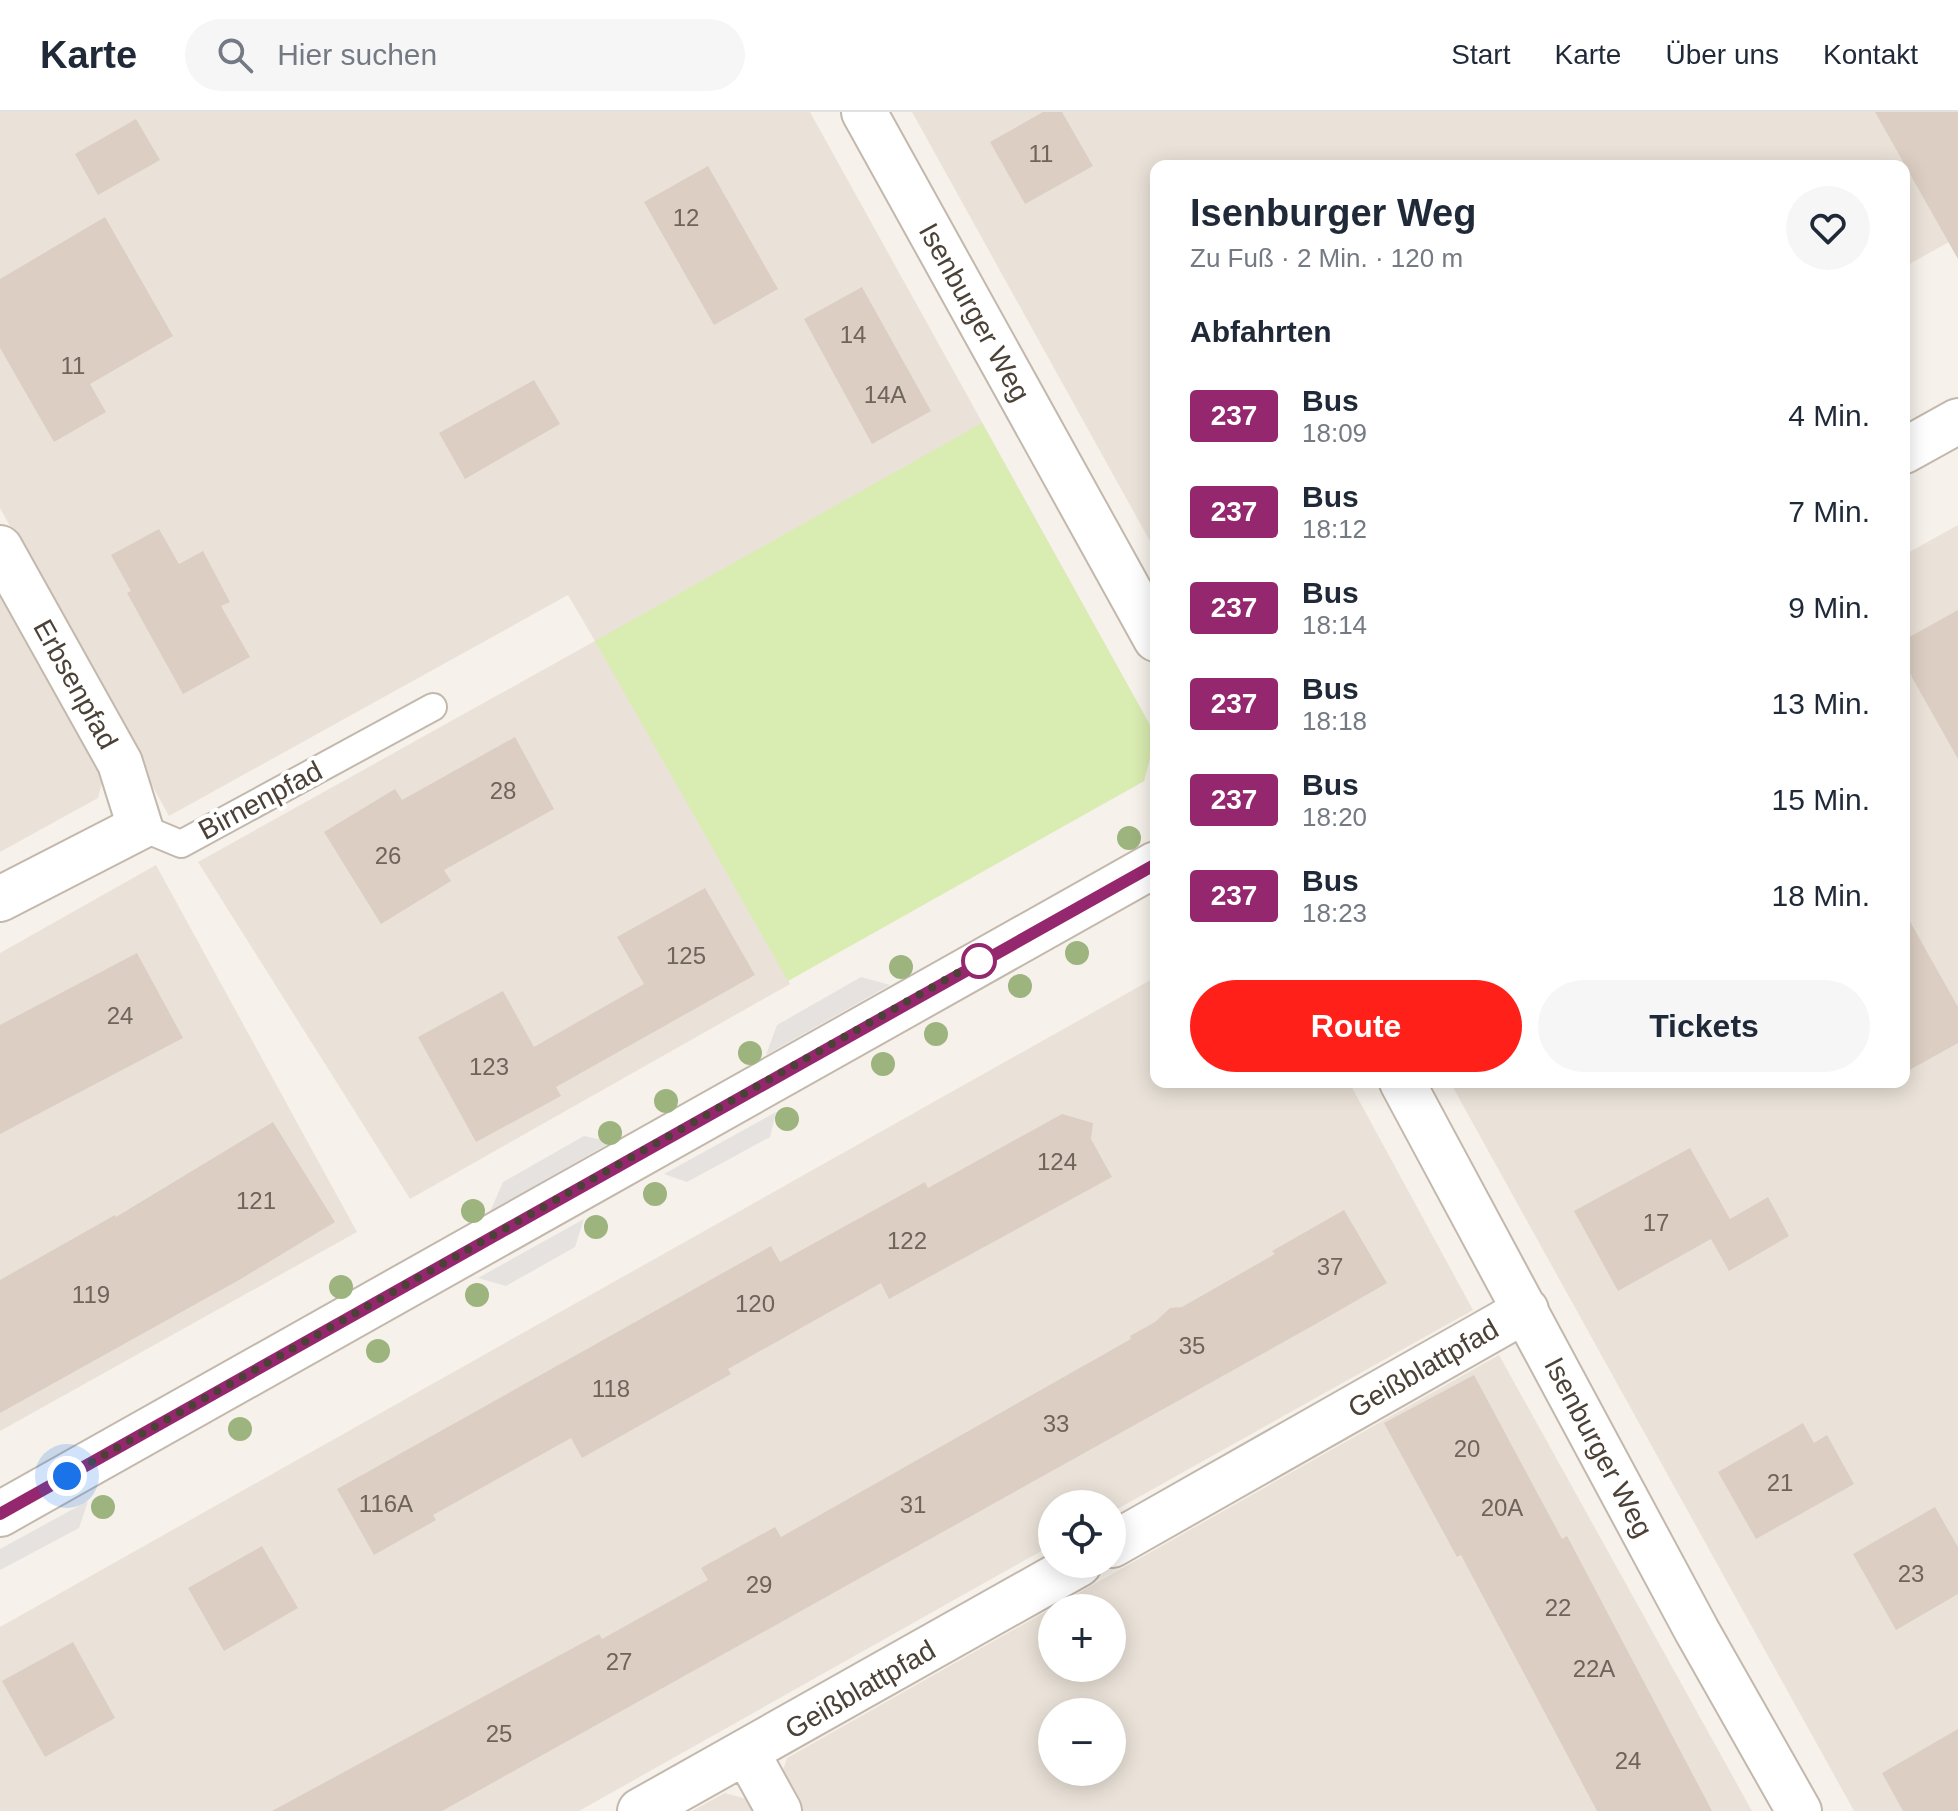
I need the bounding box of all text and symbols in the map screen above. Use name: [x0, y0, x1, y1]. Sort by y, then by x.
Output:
search box: [185, 19, 745, 91]
icon: search: [213, 33, 257, 77]
text: Karte: [40, 34, 137, 76]
text: Hier suchen: [277, 38, 437, 71]
text: Start: [1451, 39, 1510, 70]
text: Karte: [1554, 39, 1621, 70]
text: Über uns: [1665, 39, 1779, 70]
text: Kontakt: [1823, 39, 1918, 70]
house number: 11: [1029, 140, 1053, 167]
button: heart: [1786, 186, 1870, 270]
text: Isenburger Weg: [1190, 192, 1476, 234]
house number: 12: [673, 204, 699, 231]
street label: Isenburger Weg: [913, 218, 1036, 407]
text: Zu Fuß · 2 Min. · 120 m: [1190, 243, 1463, 273]
text: Abfahrten: [1190, 315, 1332, 348]
house number: 14: [840, 321, 866, 348]
house number: 11: [61, 352, 85, 379]
house number: 14A: [864, 381, 906, 408]
text: Bus: [1302, 384, 1359, 417]
text: 4 Min.: [1788, 399, 1870, 432]
text: 237: [1211, 400, 1257, 431]
text: 18:09: [1302, 418, 1367, 448]
text: Bus: [1302, 480, 1359, 513]
text: 7 Min.: [1788, 495, 1870, 528]
text: 237: [1211, 496, 1257, 527]
text: 18:12: [1302, 514, 1367, 544]
text: Bus: [1302, 576, 1359, 609]
text: 9 Min.: [1788, 591, 1870, 624]
text: 237: [1211, 592, 1257, 623]
text: 18:14: [1302, 610, 1367, 640]
street label: Erbsenpfad: [27, 614, 124, 754]
text: Bus: [1302, 672, 1359, 705]
text: 13 Min.: [1772, 687, 1870, 720]
text: 237: [1211, 688, 1257, 719]
text: 18:18: [1302, 706, 1367, 736]
street label: Birnenpfad: [193, 755, 327, 846]
text: Bus: [1302, 768, 1359, 801]
house number: 28: [490, 777, 516, 804]
text: 15 Min.: [1772, 783, 1870, 816]
text: 237: [1211, 784, 1257, 815]
text: 18:20: [1302, 802, 1367, 832]
house number: 26: [375, 842, 401, 869]
text: Bus: [1302, 864, 1359, 897]
text: 18 Min.: [1772, 879, 1870, 912]
text: 237: [1211, 880, 1257, 911]
text: 18:23: [1302, 898, 1367, 928]
house number: 125: [666, 942, 706, 969]
unlabelled marker: [962, 944, 996, 978]
button: Route: [1190, 980, 1522, 1072]
button: Tickets: [1538, 980, 1870, 1072]
house number: 24: [107, 1002, 133, 1029]
house number: 123: [469, 1053, 509, 1080]
house number: 124: [1037, 1148, 1077, 1175]
house number: 121: [236, 1187, 276, 1214]
house number: 17: [1643, 1209, 1669, 1236]
house number: 122: [887, 1227, 927, 1254]
house number: 37: [1317, 1253, 1343, 1280]
house number: 119: [72, 1281, 110, 1308]
house number: 120: [735, 1290, 775, 1317]
street label: Geißblattpfad: [1343, 1313, 1504, 1424]
house number: 35: [1179, 1332, 1205, 1359]
street label: Isenburger Weg: [1538, 1352, 1659, 1542]
house number: 118: [592, 1375, 630, 1402]
house number: 33: [1043, 1410, 1069, 1437]
house number: 20: [1454, 1435, 1480, 1462]
your location: [47, 1456, 87, 1496]
house number: 21: [1767, 1469, 1793, 1496]
house number: 116A: [359, 1490, 413, 1517]
map controls: [1038, 1490, 1126, 1786]
button: locate: [1038, 1490, 1126, 1578]
house number: 31: [900, 1491, 926, 1518]
house number: 20A: [1481, 1494, 1523, 1521]
house number: 23: [1898, 1560, 1924, 1587]
house number: 29: [746, 1571, 772, 1598]
button: +: [1038, 1594, 1126, 1682]
house number: 22: [1545, 1594, 1571, 1621]
street label: Geißblattpfad: [780, 1634, 941, 1745]
house number: 27: [606, 1648, 632, 1675]
house number: 22A: [1573, 1655, 1615, 1682]
button: −: [1038, 1698, 1126, 1786]
house number: 25: [486, 1720, 512, 1747]
house number: 24: [1615, 1747, 1641, 1774]

